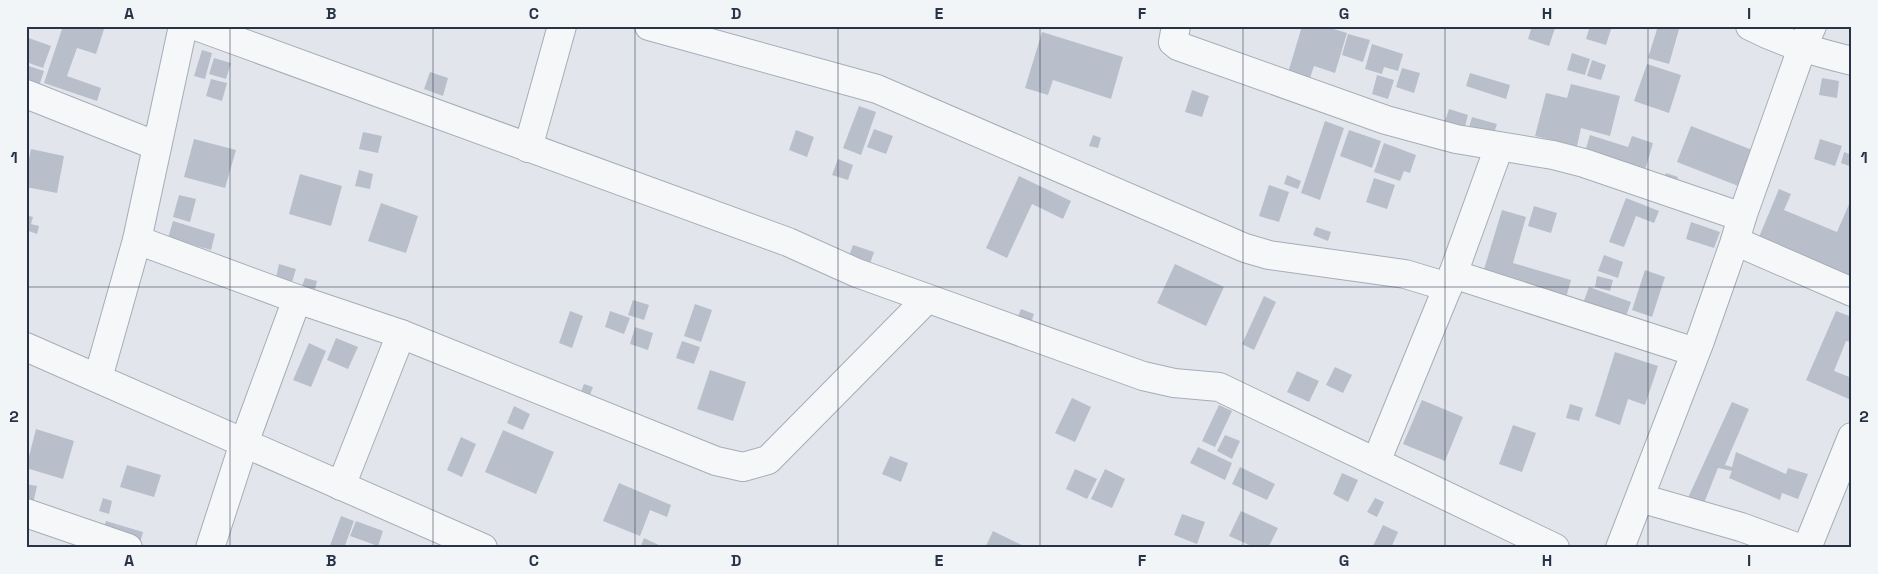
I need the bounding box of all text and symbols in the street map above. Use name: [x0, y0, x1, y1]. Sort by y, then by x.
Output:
text: A: [124, 3, 134, 24]
text: B: [326, 3, 336, 24]
text: C: [529, 3, 539, 24]
text: D: [731, 3, 741, 24]
text: E: [935, 3, 944, 24]
text: F: [1138, 3, 1147, 24]
text: G: [1339, 3, 1349, 24]
text: H: [1542, 3, 1552, 24]
text: I: [1747, 3, 1751, 24]
text: 1: [10, 147, 18, 168]
text: 1: [1860, 147, 1868, 168]
text: 2: [9, 406, 19, 427]
text: 2: [1859, 406, 1869, 427]
text: A: [124, 550, 134, 571]
text: B: [326, 550, 336, 571]
text: C: [529, 550, 539, 571]
text: D: [731, 550, 741, 571]
text: E: [935, 550, 944, 571]
text: F: [1138, 550, 1147, 571]
text: G: [1339, 550, 1349, 571]
text: H: [1542, 550, 1552, 571]
text: I: [1747, 550, 1751, 571]

